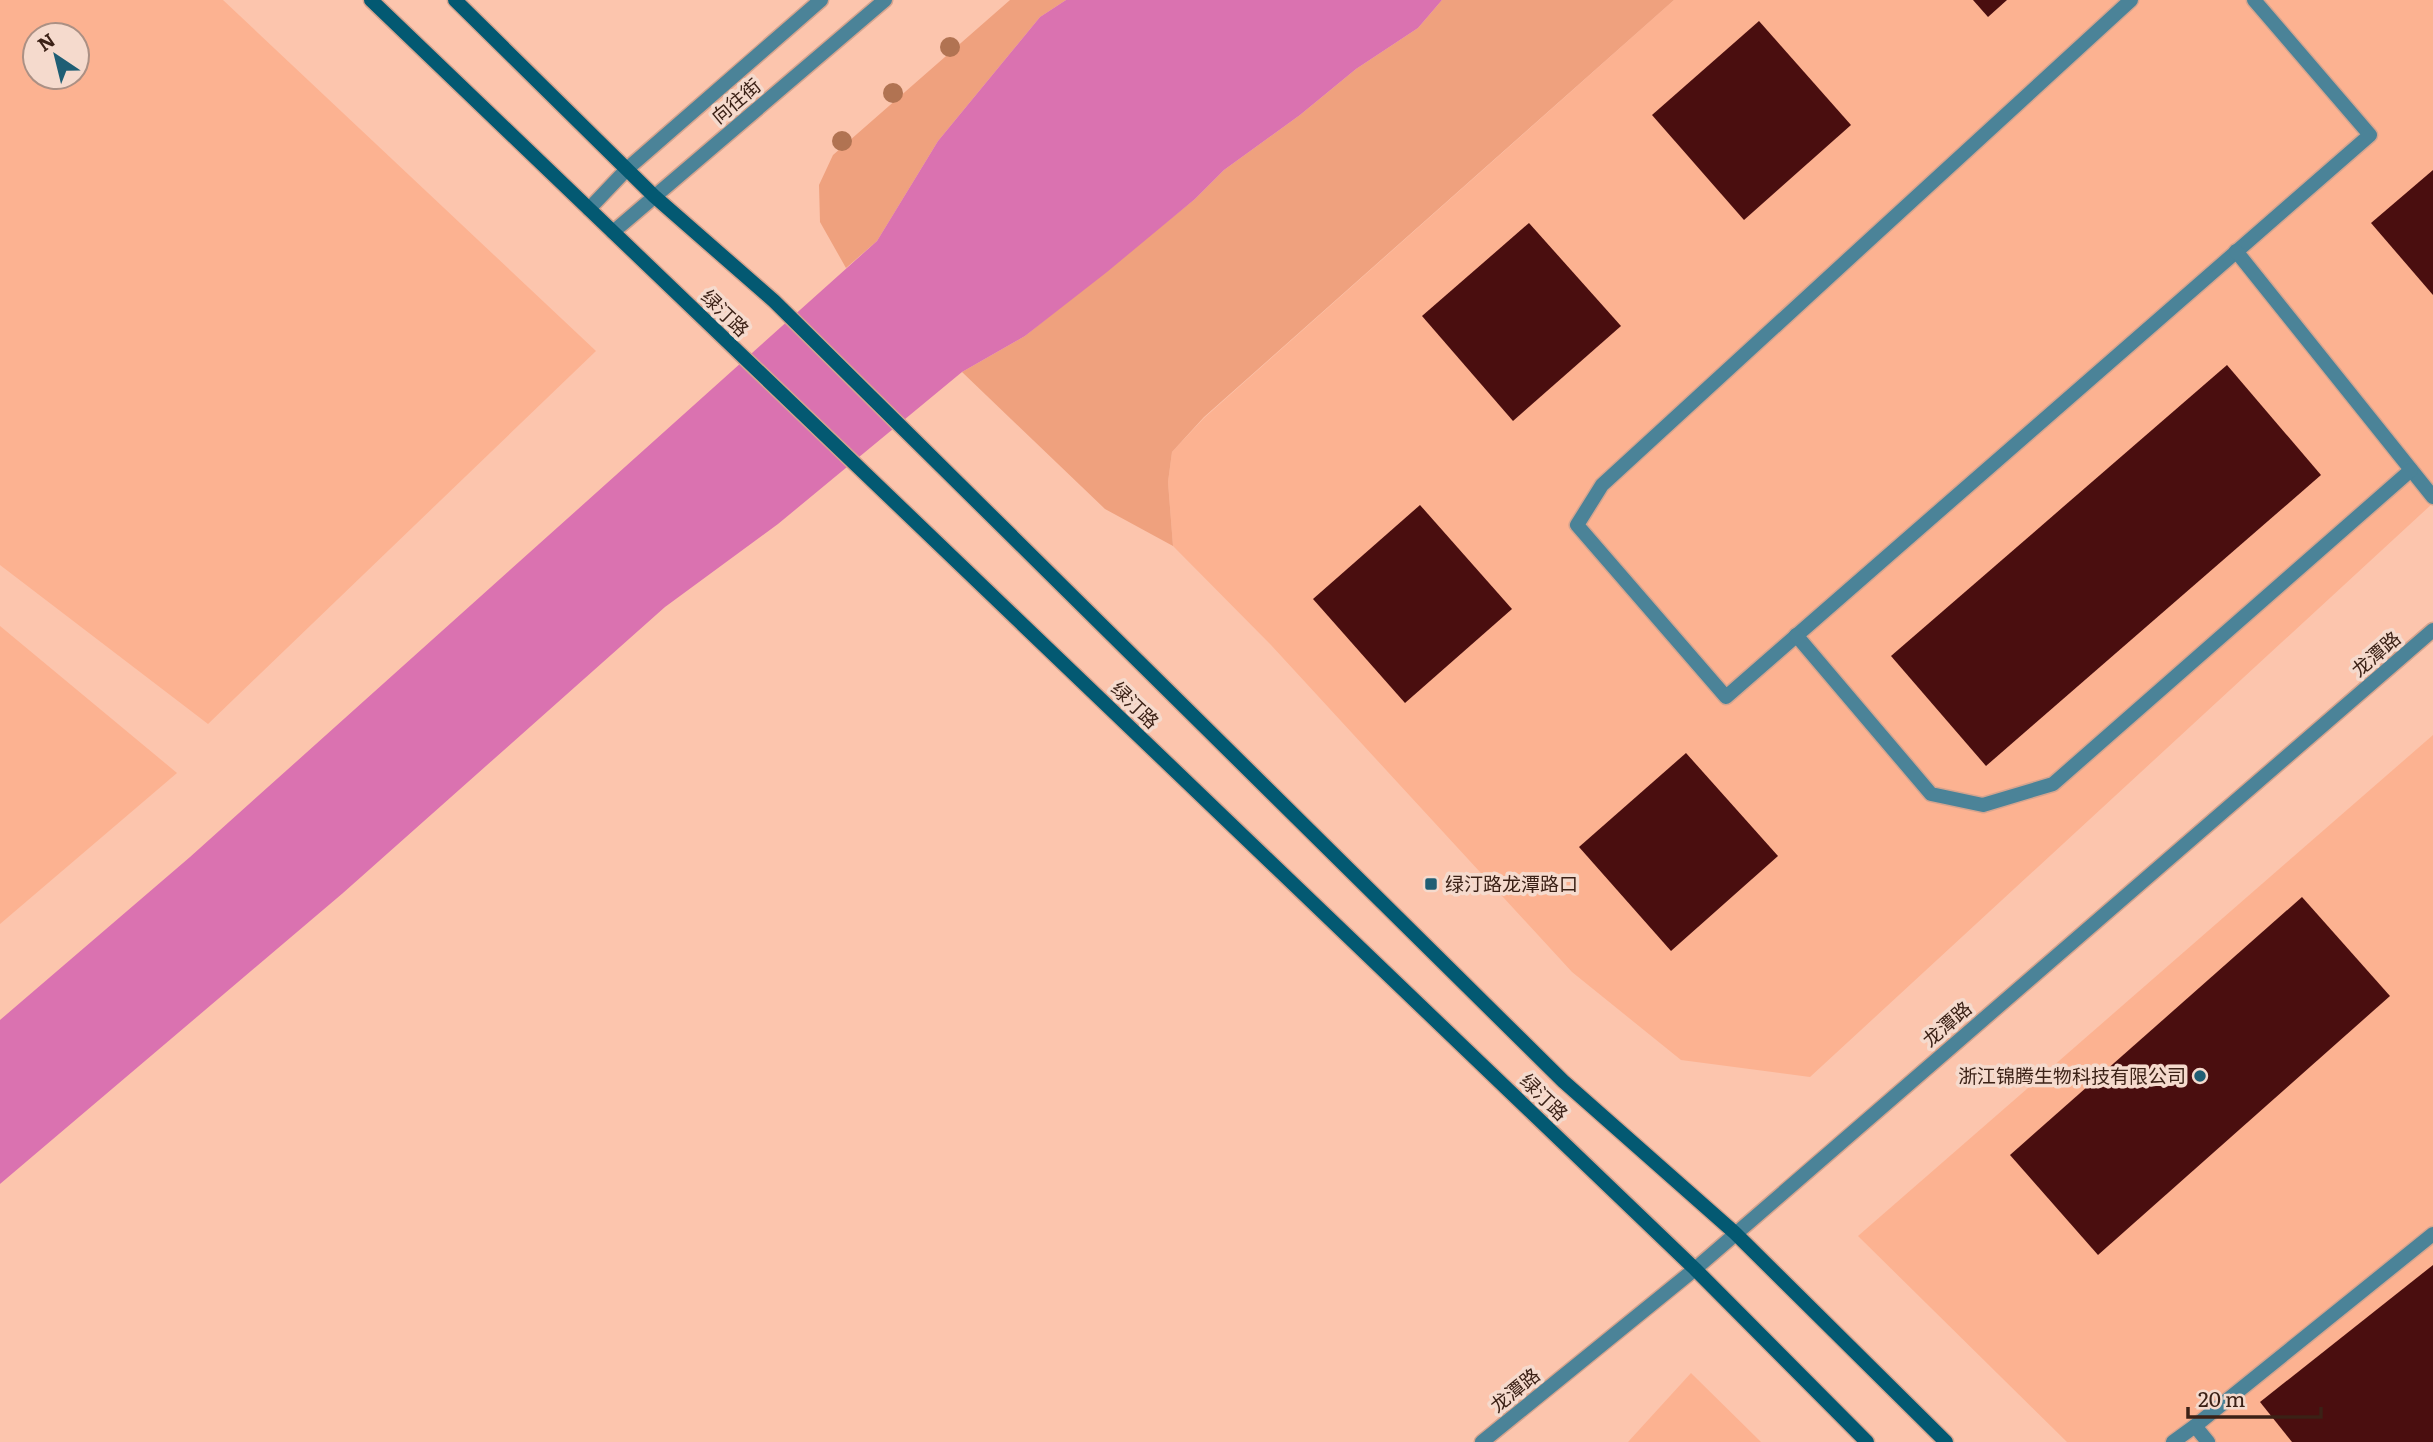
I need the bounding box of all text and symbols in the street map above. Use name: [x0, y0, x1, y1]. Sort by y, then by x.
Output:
north arrow: [21, 21, 91, 91]
text: N: [31, 25, 60, 57]
street label: 向往街: [705, 71, 766, 129]
street label: 绿汀路: [695, 282, 756, 342]
street label: 龙潭路: [2345, 624, 2406, 683]
street label: 绿汀路: [1105, 674, 1166, 734]
place label: 绿汀路龙潭路口: [1445, 869, 1578, 897]
marker: 绿汀路龙潭路口: [1423, 876, 1439, 892]
street label: 龙潭路: [1916, 994, 1977, 1053]
place label: 浙江锦腾生物科技有限公司: [1958, 1061, 2186, 1089]
street label: 绿汀路: [1514, 1066, 1575, 1126]
marker: 浙江锦腾生物科技有限公司: [2192, 1068, 2208, 1084]
street label: 龙潭路: [1483, 1360, 1545, 1418]
scale bar: [2188, 1376, 2321, 1420]
text: 20 m: [2198, 1382, 2245, 1413]

